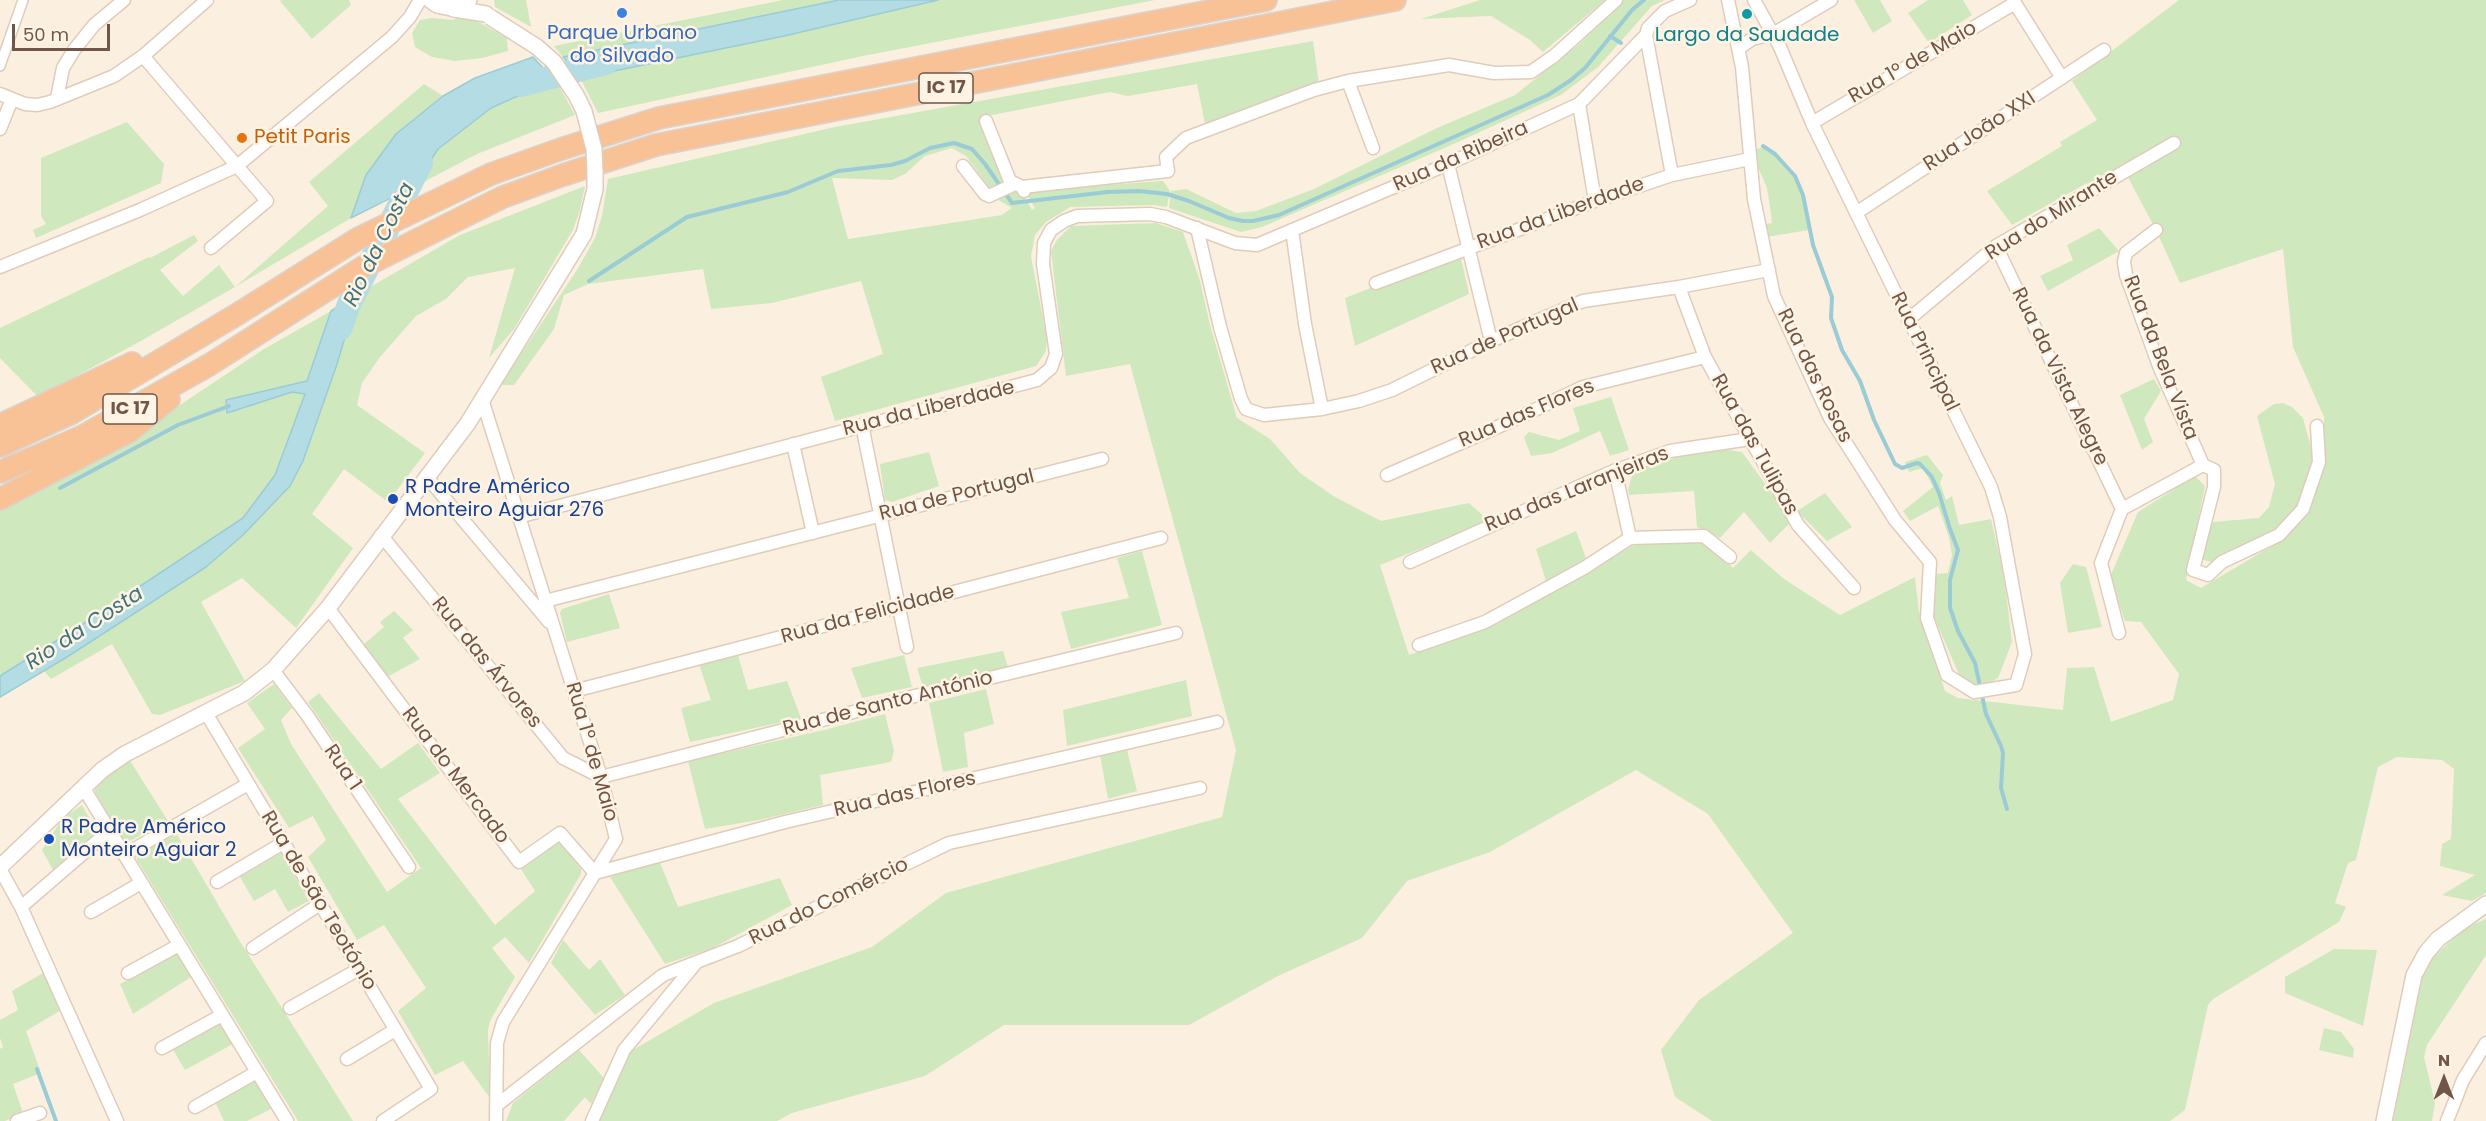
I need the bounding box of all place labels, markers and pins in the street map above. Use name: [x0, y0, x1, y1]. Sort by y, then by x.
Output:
marker: Parque Urbano do Silvado: [615, 6, 629, 20]
marker: Largo da Saudade: [1740, 7, 1754, 21]
place label: Parque Urbano do Silvado: [547, 22, 697, 69]
place label: Largo da Saudade: [1655, 24, 1839, 48]
place label: Petit Paris: [254, 126, 351, 150]
marker: Petit Paris: [235, 131, 249, 145]
place label: R Padre Américo Monteiro Aguiar 276: [405, 476, 604, 523]
marker: R Padre Américo Monteiro Aguiar 276: [386, 492, 400, 506]
place label: R Padre Américo Monteiro Aguiar 2: [61, 816, 237, 863]
marker: R Padre Américo Monteiro Aguiar 2: [42, 832, 56, 846]

